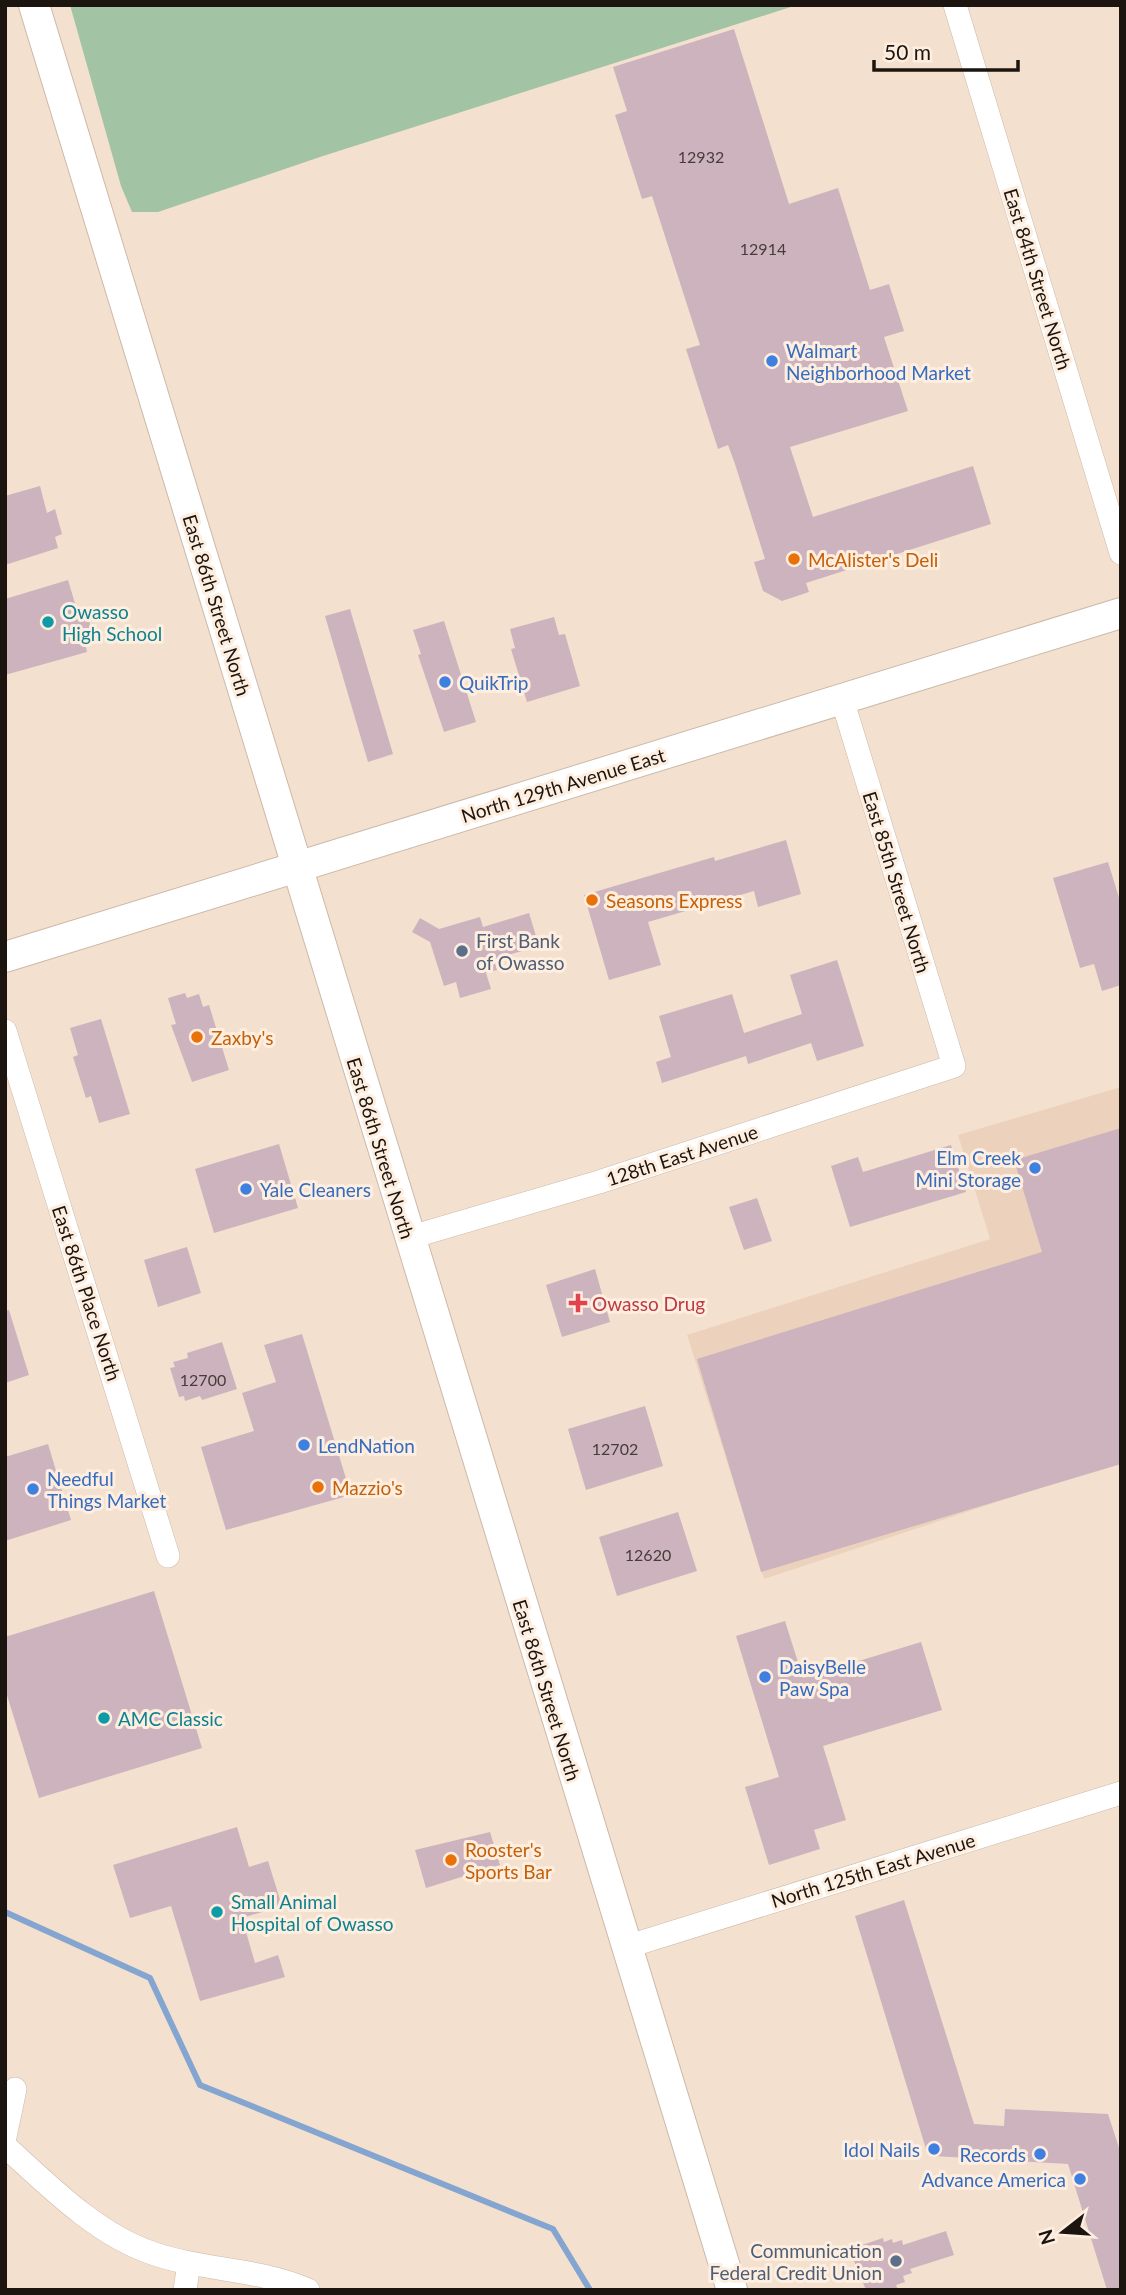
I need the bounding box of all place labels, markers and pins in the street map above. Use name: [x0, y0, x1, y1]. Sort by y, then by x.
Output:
place label: Walmart Neighborhood Market: [786, 339, 971, 384]
marker: Walmart Neighborhood Market: [764, 353, 780, 369]
place label: McAlister's Deli: [808, 548, 938, 571]
marker: McAlister's Deli: [786, 551, 802, 567]
place label: Owasso High School: [62, 600, 162, 645]
marker: Owasso High School: [40, 614, 56, 630]
place label: QuikTrip: [459, 671, 528, 694]
marker: QuikTrip: [437, 674, 453, 690]
place label: Seasons Express: [606, 889, 743, 912]
marker: Seasons Express: [584, 892, 600, 908]
place label: First Bank of Owasso: [476, 929, 564, 974]
marker: First Bank of Owasso: [454, 943, 470, 959]
place label: Zaxby's: [211, 1026, 273, 1049]
marker: Zaxby's: [189, 1029, 205, 1045]
place label: Elm Creek Mini Storage: [916, 1146, 1021, 1191]
marker: Elm Creek Mini Storage: [1027, 1160, 1043, 1176]
place label: Yale Cleaners: [260, 1178, 371, 1201]
marker: Yale Cleaners: [238, 1181, 254, 1197]
place label: Owasso Drug: [592, 1292, 705, 1315]
marker: Owasso Drug: [570, 1295, 586, 1311]
place label: LendNation: [318, 1434, 415, 1457]
marker: LendNation: [296, 1437, 312, 1453]
place label: Needful Things Market: [47, 1467, 167, 1512]
place label: Mazzio's: [332, 1476, 403, 1499]
marker: Mazzio's: [310, 1479, 326, 1495]
marker: Needful Things Market: [25, 1481, 41, 1497]
place label: DaisyBelle Paw Spa: [779, 1655, 866, 1700]
marker: DaisyBelle Paw Spa: [757, 1669, 773, 1685]
place label: AMC Classic: [118, 1707, 223, 1730]
marker: AMC Classic: [96, 1710, 112, 1726]
place label: Rooster's Sports Bar: [465, 1838, 552, 1883]
marker: Rooster's Sports Bar: [443, 1852, 459, 1868]
place label: Small Animal Hospital of Owasso: [231, 1890, 393, 1935]
marker: Small Animal Hospital of Owasso: [209, 1904, 225, 1920]
place label: Idol Nails: [843, 2138, 920, 2161]
marker: Idol Nails: [926, 2141, 942, 2157]
place label: Records: [960, 2143, 1026, 2166]
marker: Records: [1032, 2146, 1048, 2162]
place label: Advance America: [921, 2168, 1066, 2191]
marker: Advance America: [1072, 2171, 1088, 2187]
place label: Communication Federal Credit Union: [710, 2239, 882, 2284]
marker: Communication Federal Credit Union: [888, 2253, 904, 2269]

